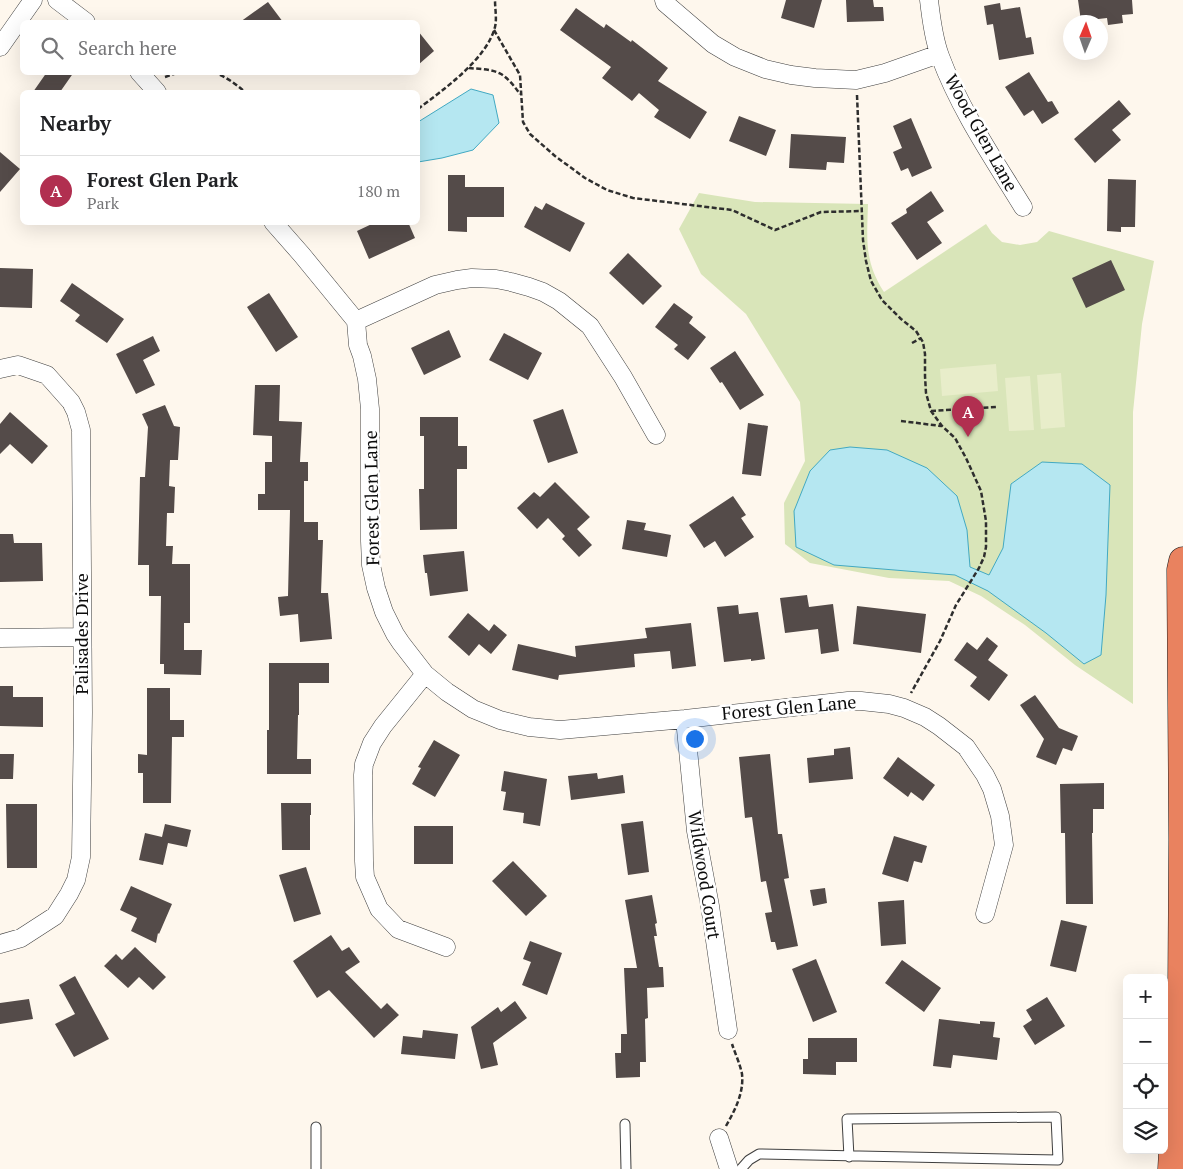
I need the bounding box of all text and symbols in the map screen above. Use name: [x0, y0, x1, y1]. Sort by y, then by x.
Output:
north arrow: [1063, 15, 1108, 60]
search box: [20, 20, 420, 75]
icon: search: [38, 34, 66, 62]
text: Search here: [78, 35, 177, 60]
street label: Wood Glen Lane: [940, 70, 1024, 195]
text: Nearby: [40, 109, 111, 137]
text: Forest Glen Park: [87, 167, 238, 192]
text: A: [50, 180, 62, 202]
text: 180 m: [357, 180, 400, 202]
text: Park: [87, 192, 119, 214]
pin: A: [952, 396, 984, 437]
street label: Forest Glen Lane: [358, 430, 384, 566]
street label: Palisades Drive: [69, 573, 93, 695]
street label: Forest Glen Lane: [721, 689, 857, 725]
your location: [682, 726, 708, 752]
street label: Wildwood Court: [683, 809, 727, 941]
map controls: [1123, 974, 1168, 1154]
button: +: [1123, 974, 1168, 1019]
button: −: [1123, 1019, 1168, 1064]
button: locate: [1123, 1064, 1168, 1109]
button: layers: [1123, 1109, 1168, 1154]

